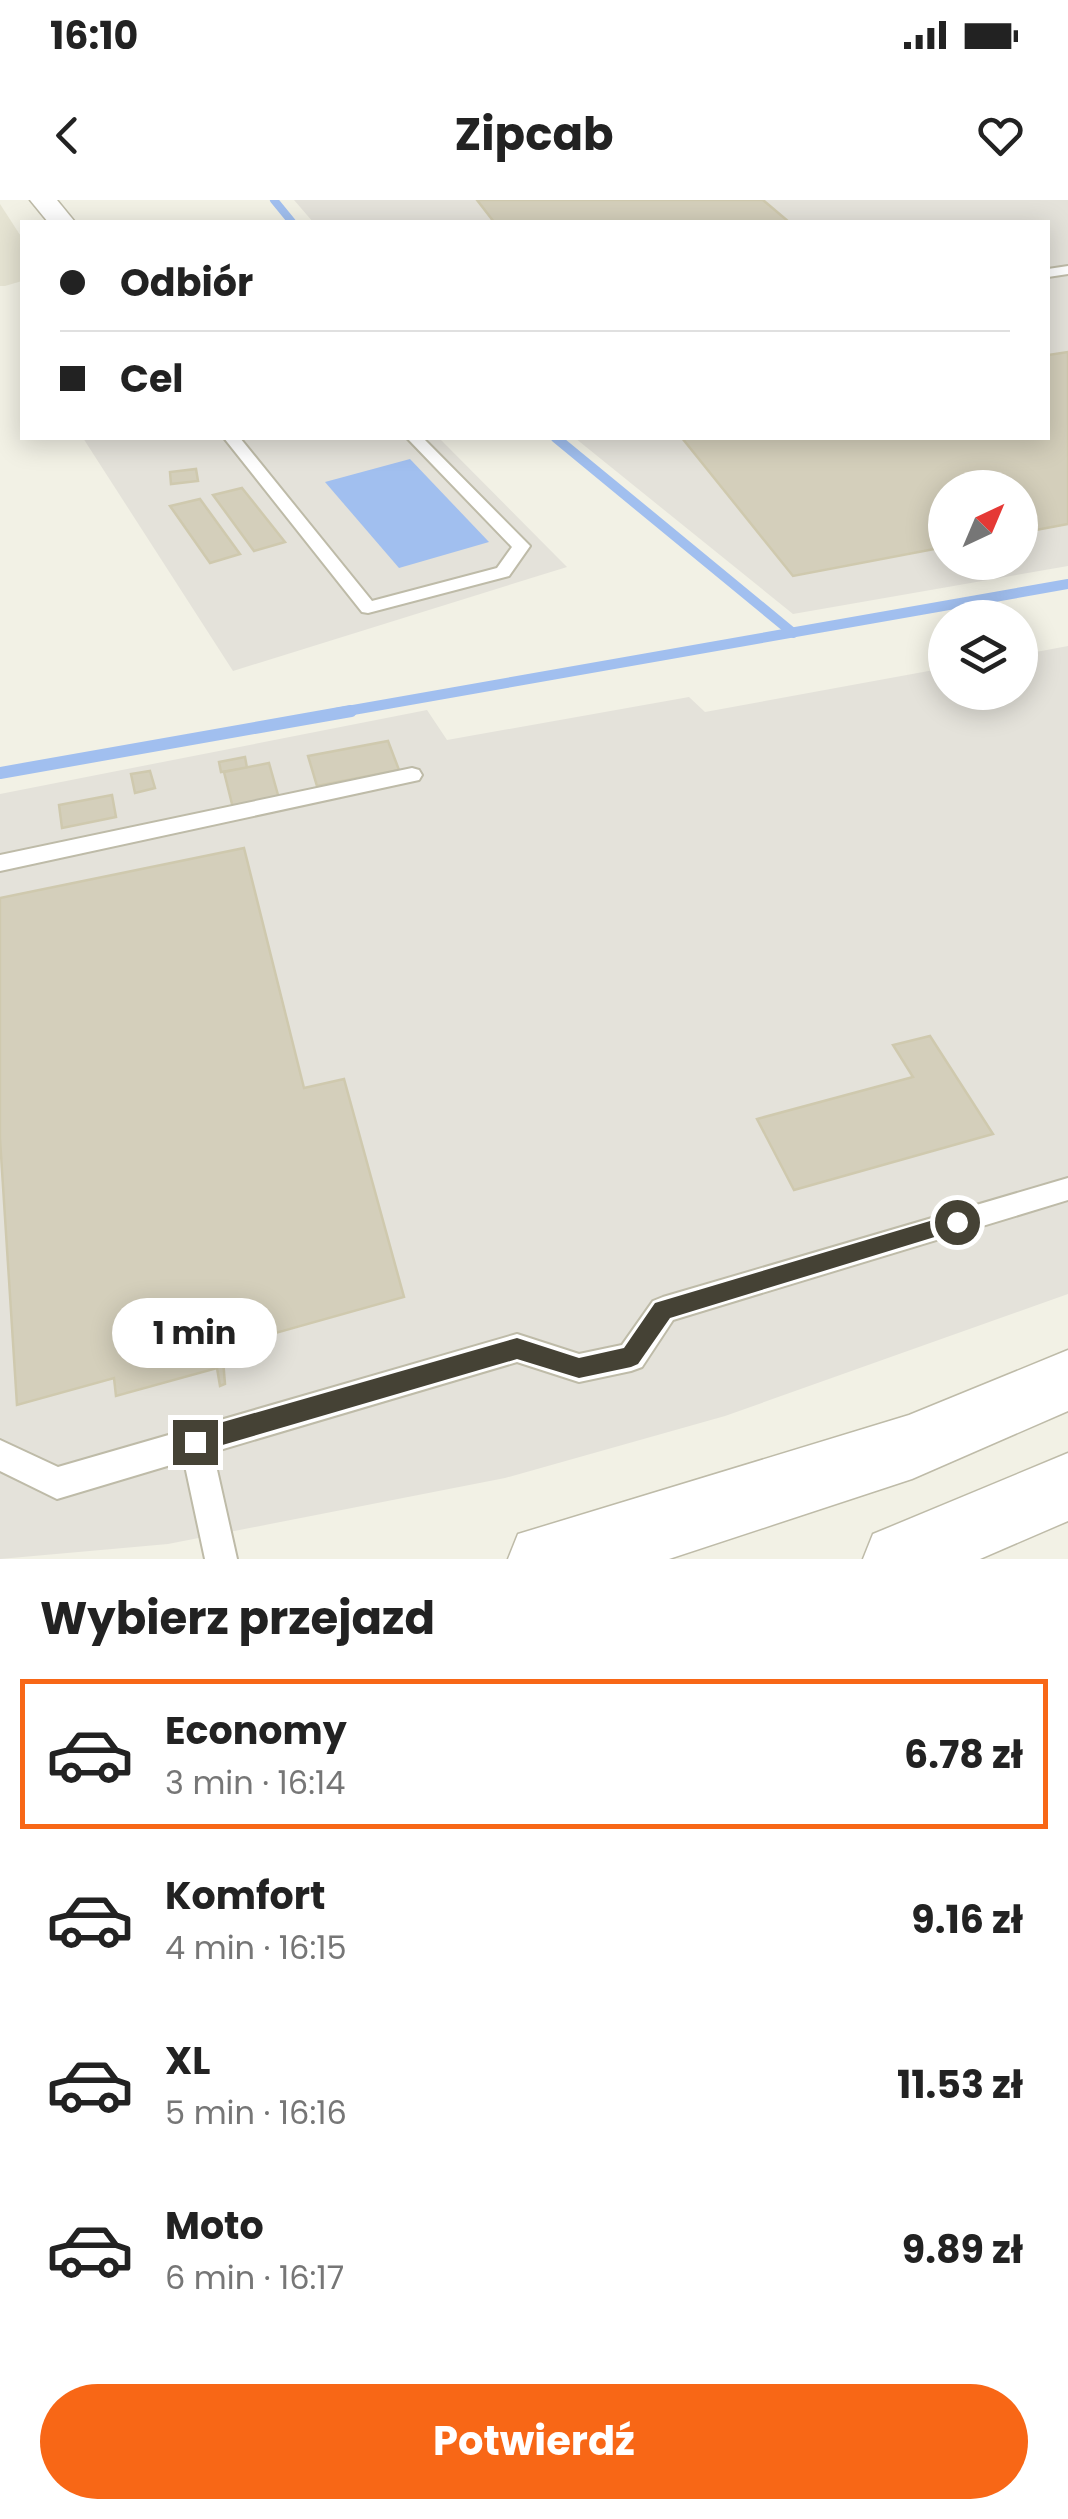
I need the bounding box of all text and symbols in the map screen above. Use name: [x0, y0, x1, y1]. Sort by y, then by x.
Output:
text: 16:10: [50, 9, 138, 62]
text: Zipcab: [455, 103, 614, 166]
icon: back: [40, 108, 95, 163]
icon: heart: [973, 108, 1028, 163]
text: Odbiór: [120, 256, 253, 309]
text: Cel: [120, 352, 184, 405]
north arrow: [928, 470, 1038, 580]
map controls: [928, 470, 1038, 710]
button: layers: [928, 600, 1038, 710]
route start: [935, 1200, 980, 1245]
callout: 1 min: [112, 1297, 278, 1367]
text: 1 min: [153, 1310, 236, 1355]
route end: [173, 1420, 218, 1465]
text: Wybierz przejazd: [40, 1587, 435, 1650]
text: Economy: [165, 1704, 347, 1757]
icon: car: [45, 1709, 135, 1799]
text: 6.78 zł: [904, 1728, 1023, 1781]
text: 3 min · 16:14: [165, 1760, 345, 1805]
text: Komfort: [165, 1869, 326, 1922]
icon: car: [45, 1874, 135, 1964]
text: 9.16 zł: [911, 1893, 1023, 1946]
text: 4 min · 16:15: [165, 1925, 347, 1970]
text: XL: [165, 2034, 210, 2087]
icon: car: [45, 2039, 135, 2129]
text: 11.53 zł: [897, 2058, 1023, 2111]
text: 5 min · 16:16: [165, 2090, 347, 2135]
text: Moto: [165, 2199, 264, 2252]
icon: car: [45, 2204, 135, 2294]
text: 9.89 zł: [902, 2223, 1023, 2276]
text: 6 min · 16:17: [165, 2255, 344, 2300]
button: Potwierdź: [40, 2384, 1028, 2499]

